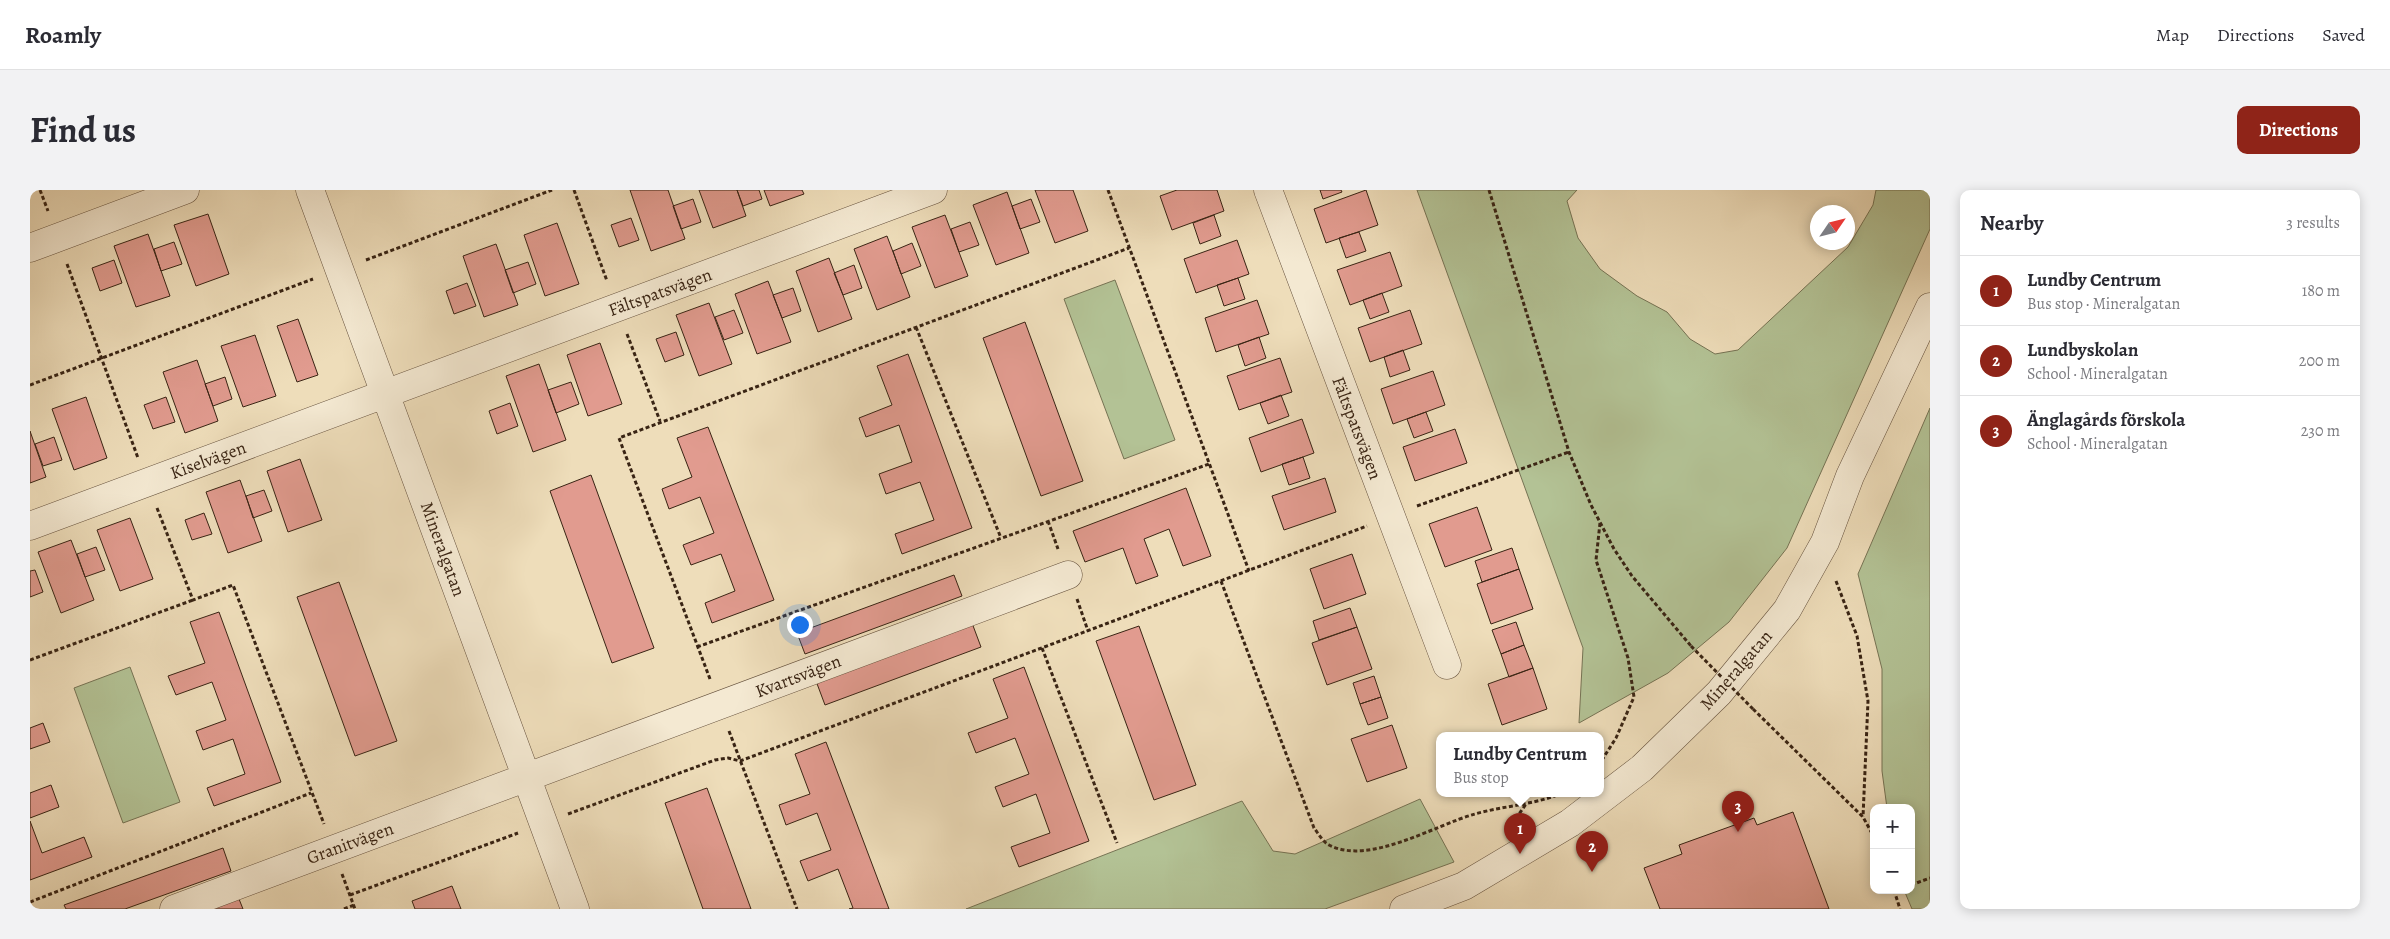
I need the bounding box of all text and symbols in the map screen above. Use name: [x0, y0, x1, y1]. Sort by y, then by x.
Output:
text: Roamly: [25, 19, 101, 51]
text: Map: [2156, 23, 2189, 47]
text: Directions: [2217, 23, 2294, 47]
text: Saved: [2322, 23, 2365, 47]
text: Find us: [30, 106, 136, 154]
button: Directions: [2237, 106, 2360, 154]
north arrow: [1810, 205, 1855, 250]
text: Nearby: [1980, 209, 2043, 237]
text: 3 results: [2286, 212, 2340, 234]
street label: Fältspatsvägen: [605, 262, 715, 322]
text: Lundby Centrum: [2027, 267, 2161, 293]
text: 1: [1993, 280, 1999, 302]
text: 180 m: [2302, 280, 2340, 302]
text: Bus stop · Mineralgatan: [2027, 293, 2180, 315]
text: Lundbyskolan: [2027, 337, 2139, 363]
text: 2: [1992, 350, 2000, 372]
text: 200 m: [2299, 350, 2340, 372]
text: School · Mineralgatan: [2027, 363, 2168, 385]
street label: Fältspatsvägen: [1326, 373, 1388, 483]
text: Änglagårds förskola: [2027, 407, 2185, 433]
text: 3: [1993, 420, 1999, 442]
text: 230 m: [2301, 420, 2340, 442]
text: School · Mineralgatan: [2027, 433, 2168, 455]
street label: Kiselvägen: [167, 435, 249, 485]
street label: Mineralgatan: [415, 498, 471, 600]
your location: [787, 612, 813, 638]
street label: Mineralgatan: [1694, 625, 1778, 715]
street label: Kvartsvägen: [752, 649, 844, 703]
popup: [1436, 732, 1604, 797]
text: Lundby Centrum: [1453, 741, 1587, 767]
text: Bus stop: [1453, 767, 1509, 789]
pin: 3: [1722, 791, 1754, 832]
map controls: [1870, 804, 1915, 894]
button: +: [1870, 804, 1915, 849]
pin: 1: [1504, 813, 1536, 854]
street label: Granitvägen: [303, 816, 397, 870]
pin: 2: [1576, 831, 1608, 872]
button: −: [1870, 849, 1915, 894]

